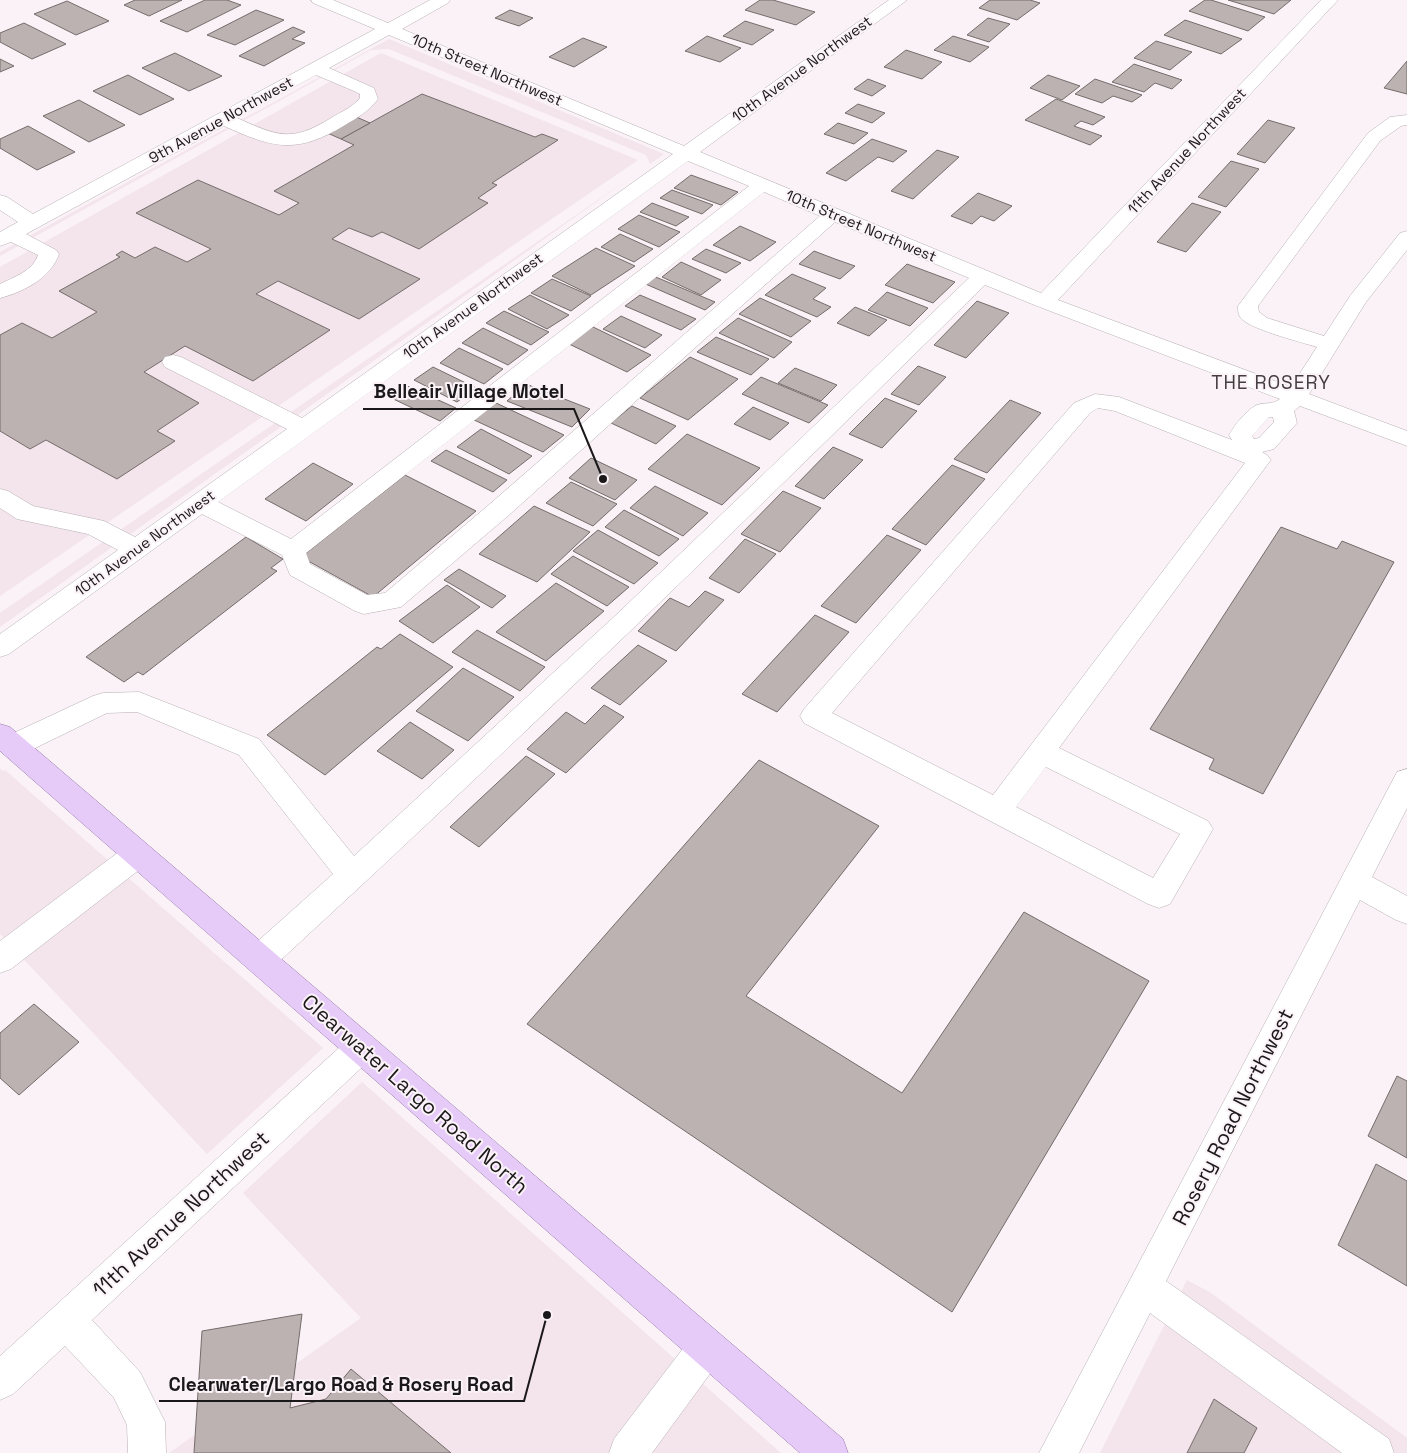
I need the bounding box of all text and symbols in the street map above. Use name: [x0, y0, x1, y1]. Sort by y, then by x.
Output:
street label: 10th Avenue Northwest: [728, 11, 876, 126]
street label: 10th Street Northwest: [409, 29, 565, 110]
street label: 9th Avenue Northwest: [145, 72, 296, 167]
street label: 11th Avenue Northwest: [1123, 84, 1250, 218]
street label: 10th Street Northwest: [783, 185, 939, 266]
street label: 10th Avenue Northwest: [399, 248, 547, 363]
district label: THE ROSERY: [1211, 370, 1331, 395]
callout: Belleair Village Motel: [363, 375, 574, 409]
text: Belleair Village Motel: [374, 379, 564, 404]
street label: 10th Avenue Northwest: [71, 485, 219, 600]
street label: Clearwater Largo Road North: [297, 988, 534, 1199]
street label: Rosery Road Northwest: [1166, 1004, 1299, 1230]
street label: 11th Avenue Northwest: [87, 1125, 275, 1302]
callout: Clearwater/Largo Road & Rosery Road: [159, 1367, 524, 1401]
text: Clearwater/Largo Road & Rosery Road: [168, 1372, 514, 1397]

